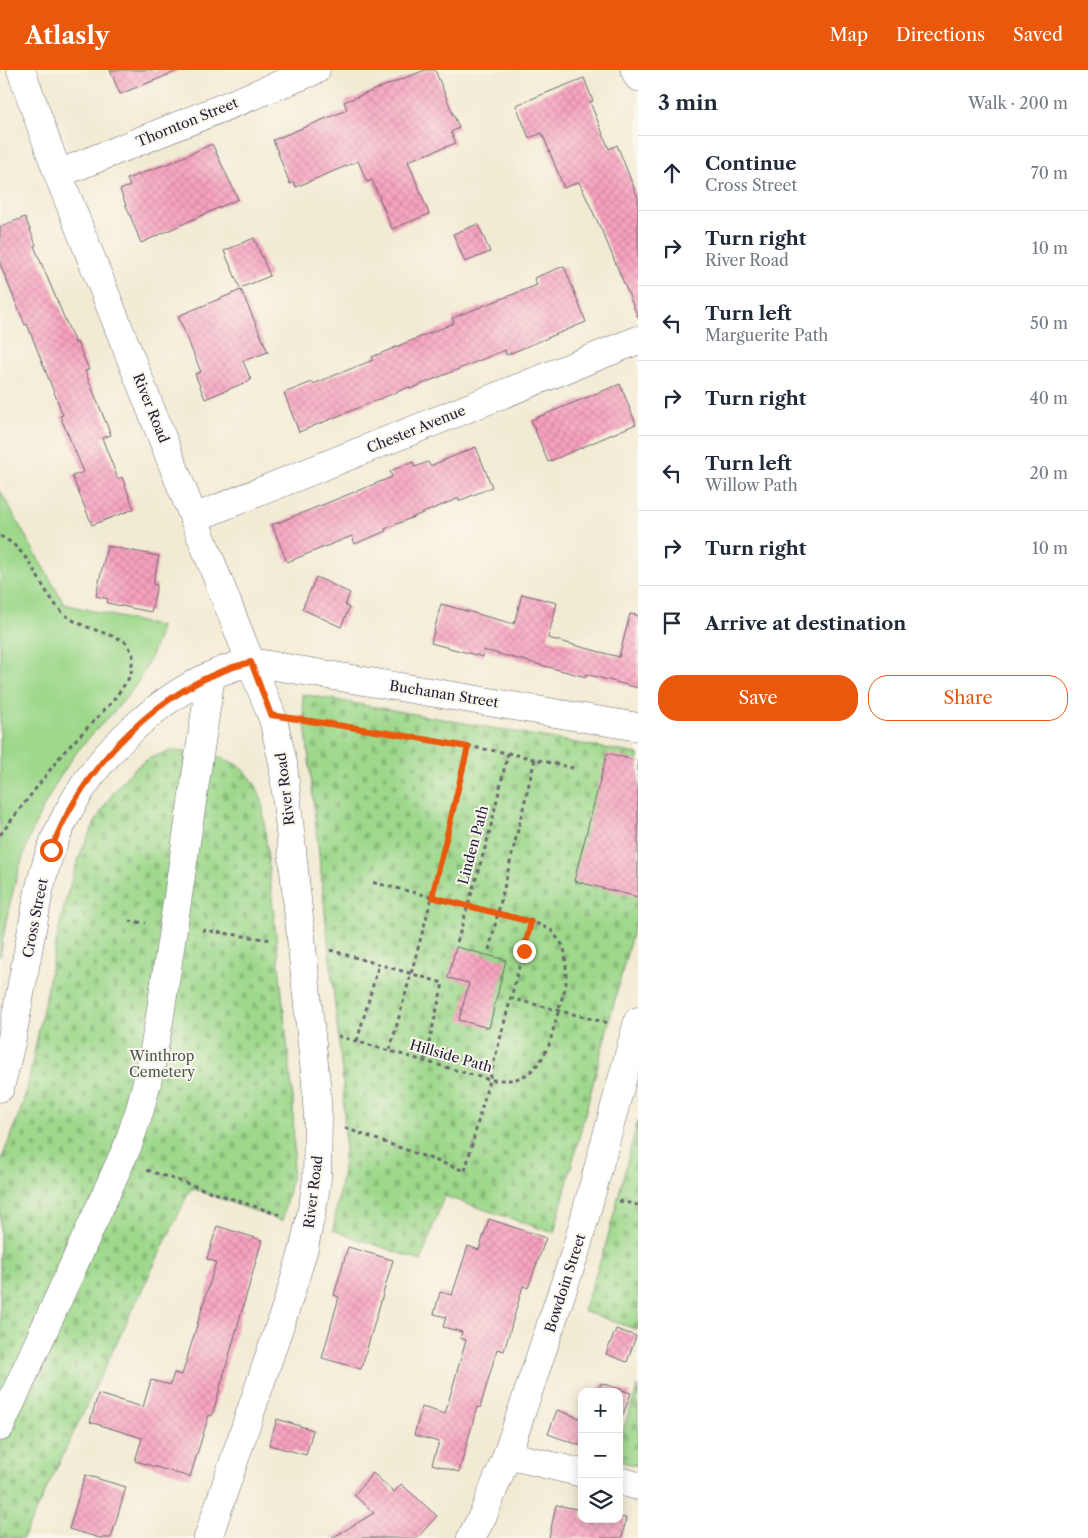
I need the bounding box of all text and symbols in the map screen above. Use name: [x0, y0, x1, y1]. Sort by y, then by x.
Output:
text: Atlasly: [25, 21, 109, 50]
text: Map: [829, 24, 868, 46]
text: Directions: [896, 24, 985, 46]
text: Saved: [1013, 24, 1063, 46]
text: 3 min: [658, 90, 718, 115]
street label: Thornton Street: [133, 93, 241, 151]
text: Walk · 200 m: [968, 93, 1068, 113]
text: Continue: [705, 152, 797, 175]
icon: ahead: [658, 159, 686, 187]
text: 70 m: [1031, 163, 1068, 183]
text: Cross Street: [705, 175, 797, 195]
text: Turn right: [705, 227, 806, 250]
icon: right: [658, 234, 686, 262]
text: 10 m: [1032, 238, 1068, 258]
text: River Road: [705, 250, 789, 270]
text: Turn left: [705, 302, 792, 325]
icon: left: [658, 309, 686, 337]
text: 50 m: [1030, 313, 1068, 333]
text: Marguerite Path: [705, 325, 828, 345]
street label: River Road: [129, 371, 173, 446]
icon: right: [658, 384, 686, 412]
text: Turn right: [705, 387, 806, 410]
text: 40 m: [1029, 388, 1068, 408]
street label: Chester Avenue: [364, 401, 468, 457]
text: Turn left: [705, 452, 792, 475]
icon: left: [658, 459, 686, 487]
text: 20 m: [1029, 463, 1068, 483]
text: Willow Path: [705, 475, 798, 495]
icon: right: [658, 534, 686, 562]
text: Turn right: [705, 537, 806, 560]
text: 10 m: [1032, 538, 1068, 558]
icon: arrive: [658, 609, 686, 637]
text: Arrive at destination: [705, 612, 906, 635]
button: Save: [658, 675, 858, 721]
button: Share: [868, 675, 1068, 721]
street label: Buchanan Street: [388, 676, 500, 712]
street label: River Road: [272, 751, 298, 827]
street label: Linden Path: [454, 803, 492, 887]
route start: [40, 839, 63, 862]
street label: Cross Street: [18, 877, 52, 959]
route end: [513, 940, 536, 963]
street label: Hillside Path: [408, 1036, 495, 1076]
park label: Winthrop Cemetery: [129, 1047, 195, 1081]
street label: River Road: [300, 1154, 326, 1230]
street label: Bowdoin Street: [541, 1231, 589, 1335]
map controls: [578, 1388, 623, 1523]
button: +: [578, 1388, 623, 1433]
button: −: [578, 1433, 623, 1478]
button: layers: [578, 1478, 623, 1523]

